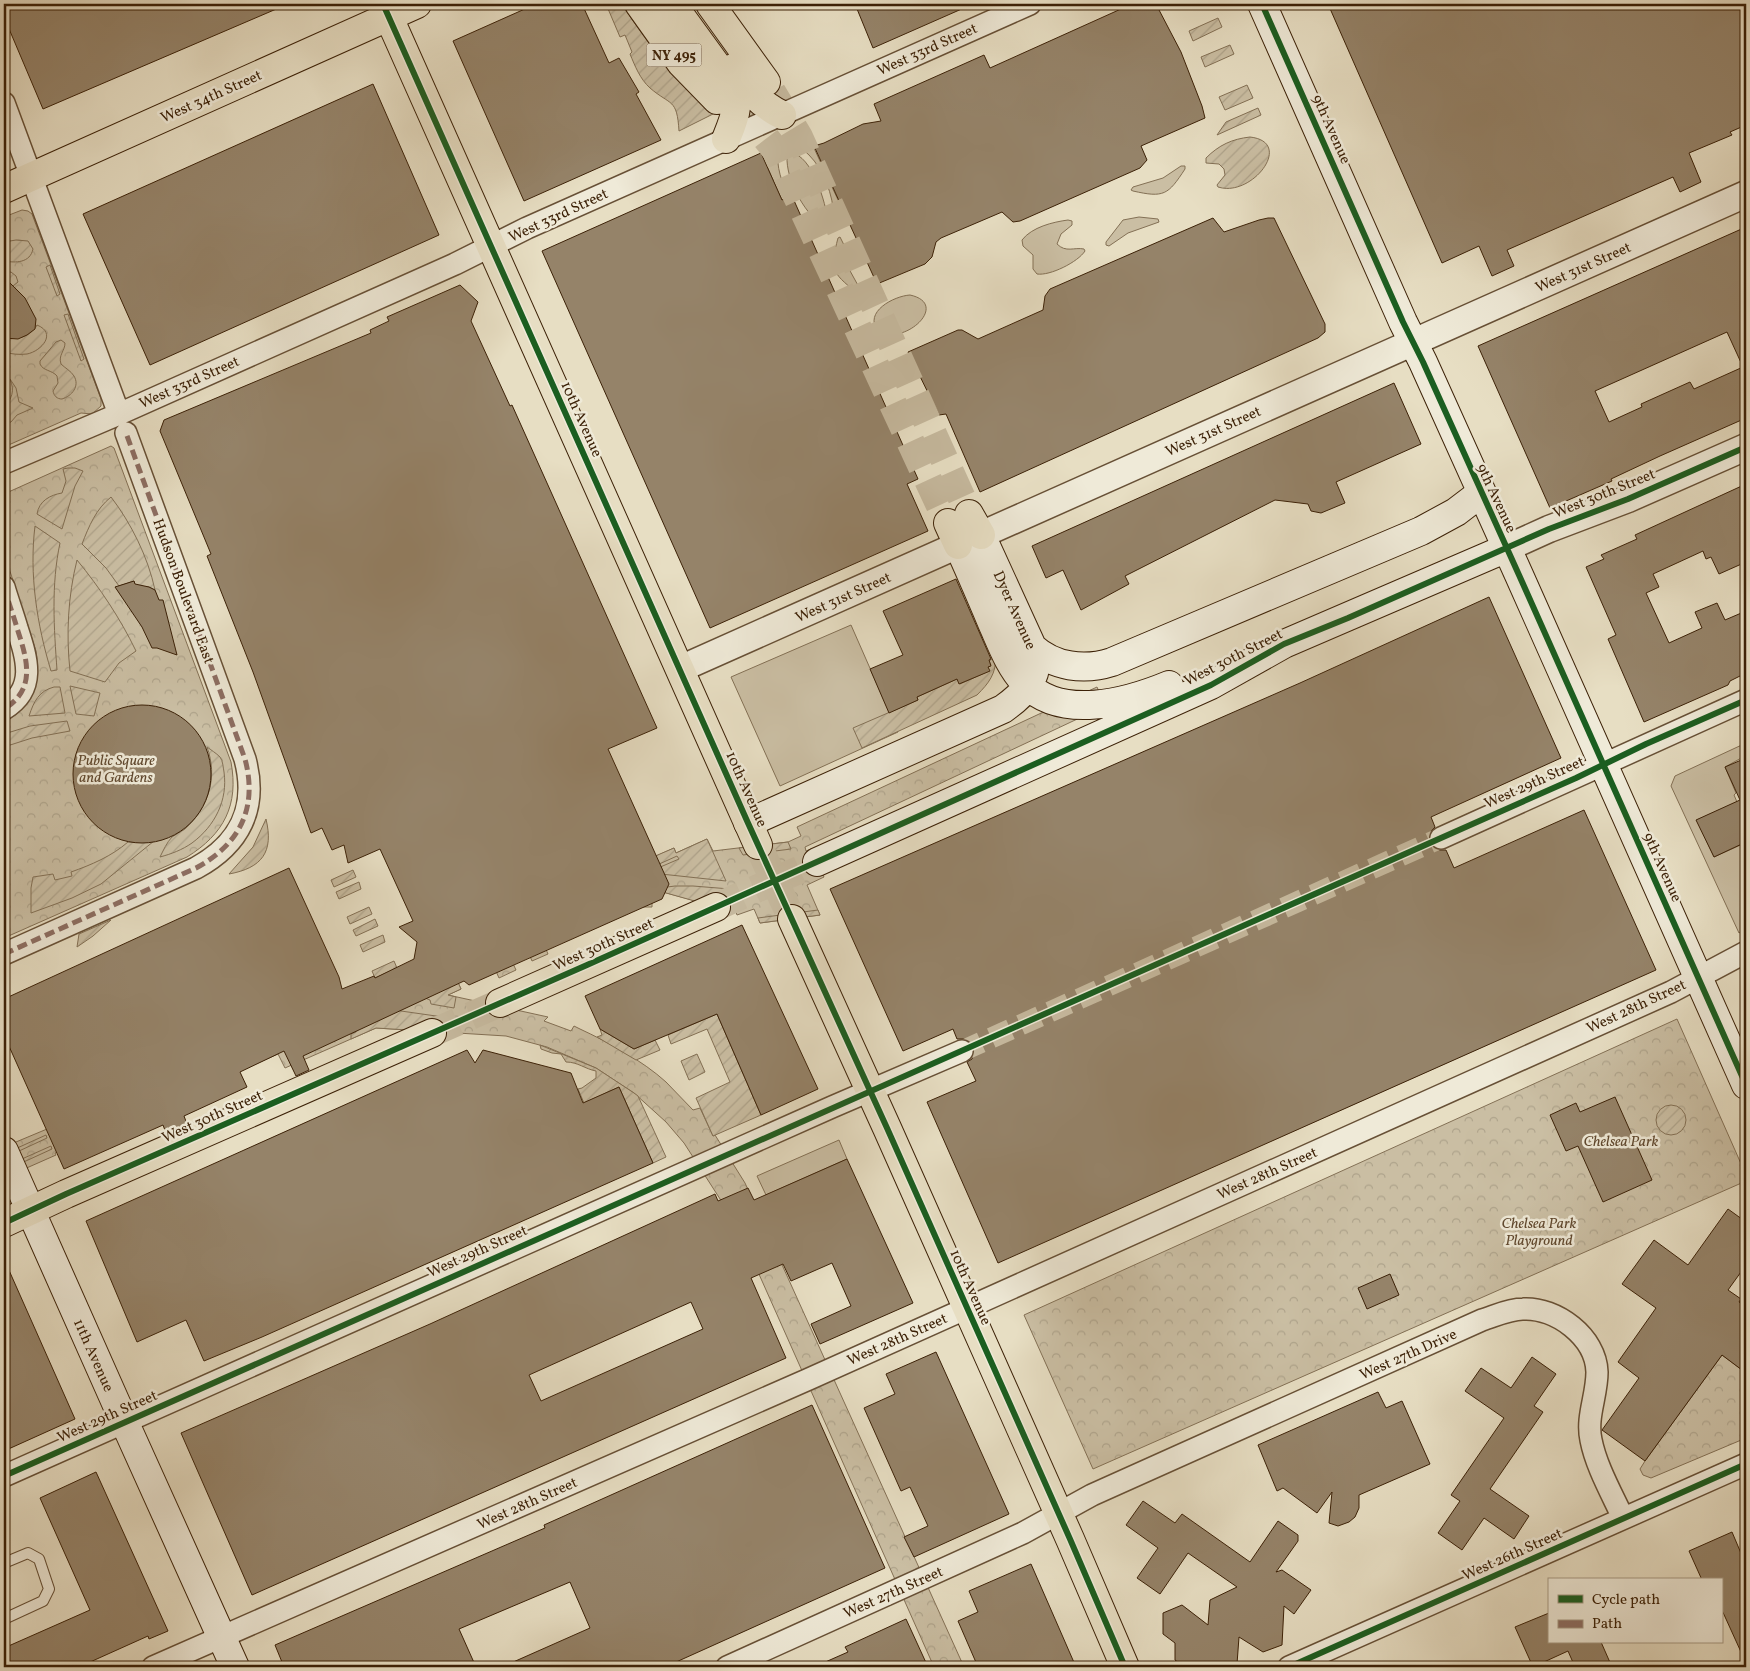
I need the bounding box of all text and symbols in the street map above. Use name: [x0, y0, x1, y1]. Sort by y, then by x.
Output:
street label: West 33rd Street: [874, 19, 981, 82]
road number: NY 495: [646, 44, 702, 66]
street label: West 34th Street: [158, 66, 266, 129]
street label: 9th Avenue: [1306, 92, 1355, 168]
street label: West 33rd Street: [505, 184, 612, 249]
street label: West 31st Street: [1532, 238, 1635, 299]
street label: West 33rd Street: [136, 352, 243, 415]
street label: 10th Avenue: [555, 378, 607, 461]
street label: West 31st Street: [1162, 402, 1265, 463]
street label: 9th Avenue: [1470, 461, 1521, 537]
street label: West 30th Street: [1550, 464, 1659, 524]
street label: Hudson Boulevard East: [147, 516, 219, 667]
street label: West 31st Street: [792, 568, 895, 629]
street label: Dyer Avenue: [987, 568, 1040, 653]
street label: West 30th Street: [1181, 624, 1287, 692]
street label: 10th Avenue: [720, 748, 772, 831]
park label: Public Square and Gardens: [77, 751, 155, 789]
street label: West 29th Street: [1481, 752, 1588, 815]
street label: 9th Avenue: [1637, 830, 1686, 906]
street label: West 30th Street: [550, 914, 657, 977]
street label: West 28th Street: [1583, 975, 1690, 1040]
street label: West 30th Street: [159, 1086, 266, 1149]
park label: Chelsea Park: [1583, 1132, 1659, 1153]
street label: West 28th Street: [1214, 1143, 1321, 1206]
park label: Chelsea Park Playground: [1501, 1214, 1577, 1252]
street label: West 29th Street: [424, 1221, 531, 1284]
street label: 10th Avenue: [944, 1246, 996, 1329]
street label: West 28th Street: [844, 1309, 951, 1372]
street label: 11th Avenue: [67, 1316, 118, 1395]
street label: West 27th Drive: [1357, 1325, 1461, 1386]
street label: West 29th Street: [54, 1386, 161, 1449]
street label: West 28th Street: [474, 1473, 581, 1536]
street label: West 26th Street: [1459, 1524, 1566, 1587]
street label: West 27th Street: [840, 1562, 947, 1625]
legend: [1548, 1578, 1722, 1644]
text: Cycle path: [1592, 1590, 1660, 1611]
text: Path: [1592, 1614, 1622, 1635]

